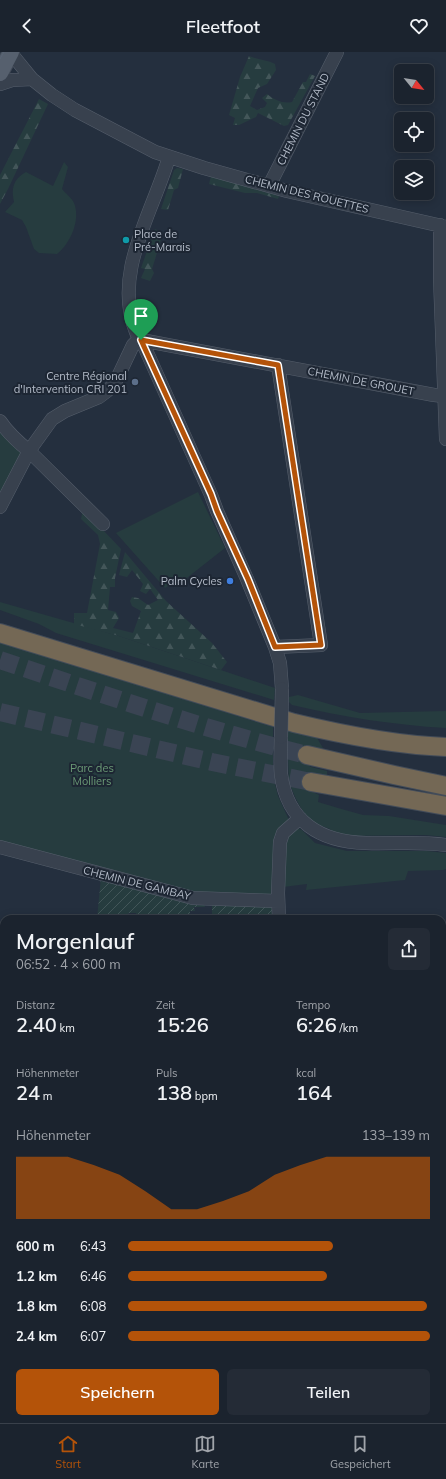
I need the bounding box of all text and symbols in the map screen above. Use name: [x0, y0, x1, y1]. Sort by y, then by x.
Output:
icon: back: [16, 15, 38, 37]
text: Fleetfoot: [186, 15, 260, 38]
icon: heart: [408, 15, 430, 37]
north arrow: [394, 64, 434, 104]
map controls: [394, 64, 434, 200]
street label: CHEMIN DU STAND: [274, 70, 332, 168]
button: locate: [394, 112, 434, 152]
button: layers: [394, 160, 434, 200]
street label: CHEMIN DES ROUETTES: [244, 172, 371, 216]
place label: Place de Pré-Marais: [134, 227, 190, 254]
marker: Place de Pré-Marais: [121, 235, 131, 245]
pin: [124, 299, 158, 340]
icon: arrive: [130, 305, 152, 327]
street label: CHEMIN DE GROUET: [306, 364, 416, 398]
place label: Centre Régional d'Intervention CRI 201: [14, 369, 127, 396]
marker: Centre Régional d'Intervention CRI 201: [130, 377, 140, 387]
place label: Palm Cycles: [161, 574, 222, 588]
marker: Palm Cycles: [225, 576, 235, 586]
park label: Parc des Molliers: [70, 761, 114, 788]
street label: CHEMIN DE GAMBAY: [82, 863, 193, 903]
text: Morgenlauf: [16, 927, 134, 955]
button: share: [388, 928, 430, 970]
text: 06:52 · 4 × 600 m: [16, 956, 121, 972]
text: Distanz: [16, 998, 55, 1012]
text: Zeit: [156, 998, 175, 1012]
text: Tempo: [296, 998, 330, 1012]
text: 2.40: [16, 1012, 57, 1037]
text: 15:26: [156, 1012, 209, 1037]
text: 6:26: [296, 1012, 337, 1037]
text: km: [57, 1021, 75, 1035]
text: /km: [337, 1021, 358, 1035]
text: Höhenmeter: [16, 1066, 79, 1080]
text: Puls: [156, 1066, 178, 1080]
text: kcal: [296, 1066, 316, 1080]
text: 24: [16, 1080, 40, 1105]
text: 138: [156, 1080, 192, 1105]
text: 164: [296, 1080, 332, 1105]
text: m: [40, 1089, 53, 1103]
text: bpm: [192, 1089, 218, 1103]
text: Höhenmeter: [16, 1127, 90, 1143]
text: 133–139 m: [362, 1127, 430, 1143]
text: 600 m: [16, 1238, 55, 1254]
text: 6:43: [80, 1238, 106, 1254]
text: 1.2 km: [16, 1268, 57, 1284]
text: 6:46: [80, 1268, 106, 1284]
text: 1.8 km: [16, 1298, 57, 1314]
text: 6:08: [80, 1298, 106, 1314]
text: 2.4 km: [16, 1328, 57, 1344]
text: 6:07: [80, 1328, 106, 1344]
button: Speichern: [16, 1369, 219, 1415]
button: Teilen: [227, 1369, 430, 1415]
tab: Start: [55, 1433, 81, 1471]
tab: Karte: [192, 1433, 219, 1471]
tab: Gespeichert: [330, 1433, 391, 1471]

